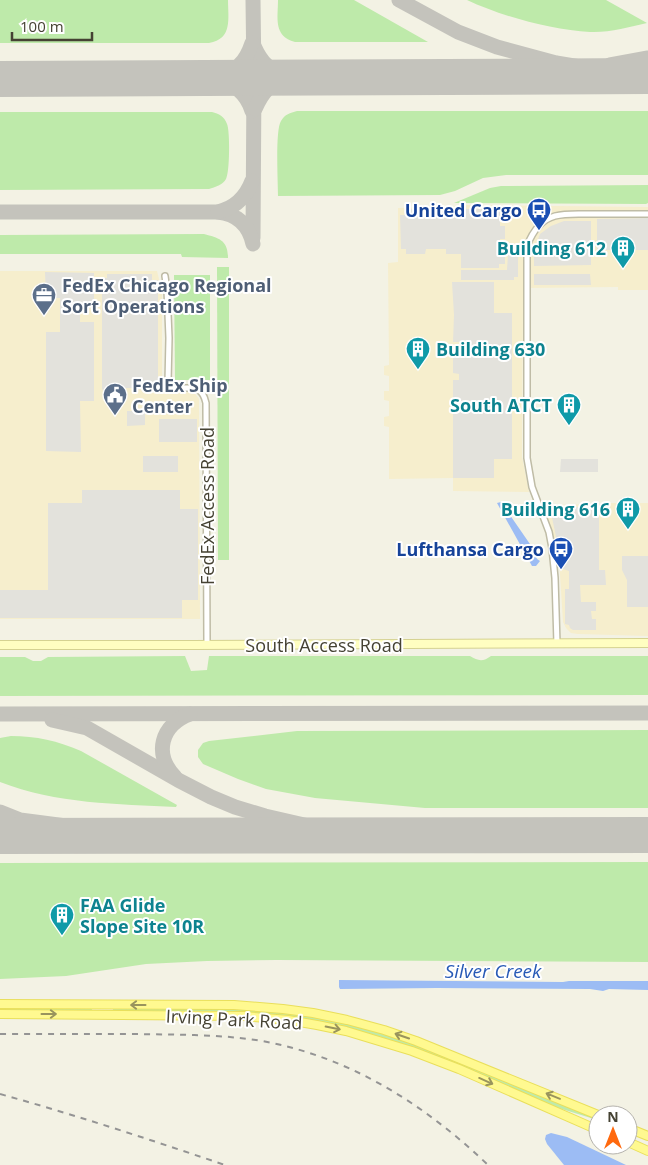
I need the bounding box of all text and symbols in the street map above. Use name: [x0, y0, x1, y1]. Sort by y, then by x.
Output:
scale bar: [12, 10, 92, 42]
text: 100 m: [20, 16, 64, 36]
bus stop icon: United Cargo: [526, 197, 552, 231]
place label: United Cargo: [405, 198, 522, 222]
building icon: Building 612: [610, 235, 636, 269]
place label: Building 612: [497, 236, 606, 260]
place label: FedEx Chicago Regional Sort Operations: [62, 273, 272, 318]
office icon: FedEx Chicago Regional Sort Operations: [31, 282, 57, 316]
building icon: Building 630: [405, 336, 431, 370]
place label: Building 630: [436, 337, 545, 361]
place label: FedEx Ship Center: [132, 373, 228, 418]
public building icon: FedEx Ship Center: [102, 382, 128, 416]
building icon: South ATCT: [556, 392, 582, 426]
place label: South ATCT: [450, 393, 553, 417]
street label: FedEx Access Road: [195, 427, 219, 585]
building icon: Building 616: [615, 496, 641, 530]
place label: Building 616: [501, 497, 610, 521]
bus stop icon: Lufthansa Cargo: [548, 536, 574, 570]
place label: Lufthansa Cargo: [396, 537, 544, 561]
street label: South Access Road: [245, 633, 403, 657]
place label: FAA Glide Slope Site 10R: [80, 893, 204, 938]
building icon: FAA Glide Slope Site 10R: [49, 902, 75, 936]
water label: Silver Creek: [445, 958, 542, 984]
one-way arrow: [130, 1000, 146, 1009]
street label: Irving Park Road: [165, 1003, 303, 1035]
one-way arrow: [40, 1009, 56, 1019]
one-way arrow: [324, 1024, 340, 1033]
one-way arrow: [395, 1031, 410, 1040]
one-way arrow: [478, 1077, 493, 1087]
one-way arrow: [546, 1091, 561, 1100]
north arrow: [588, 1105, 638, 1155]
text: N: [607, 1107, 619, 1126]

